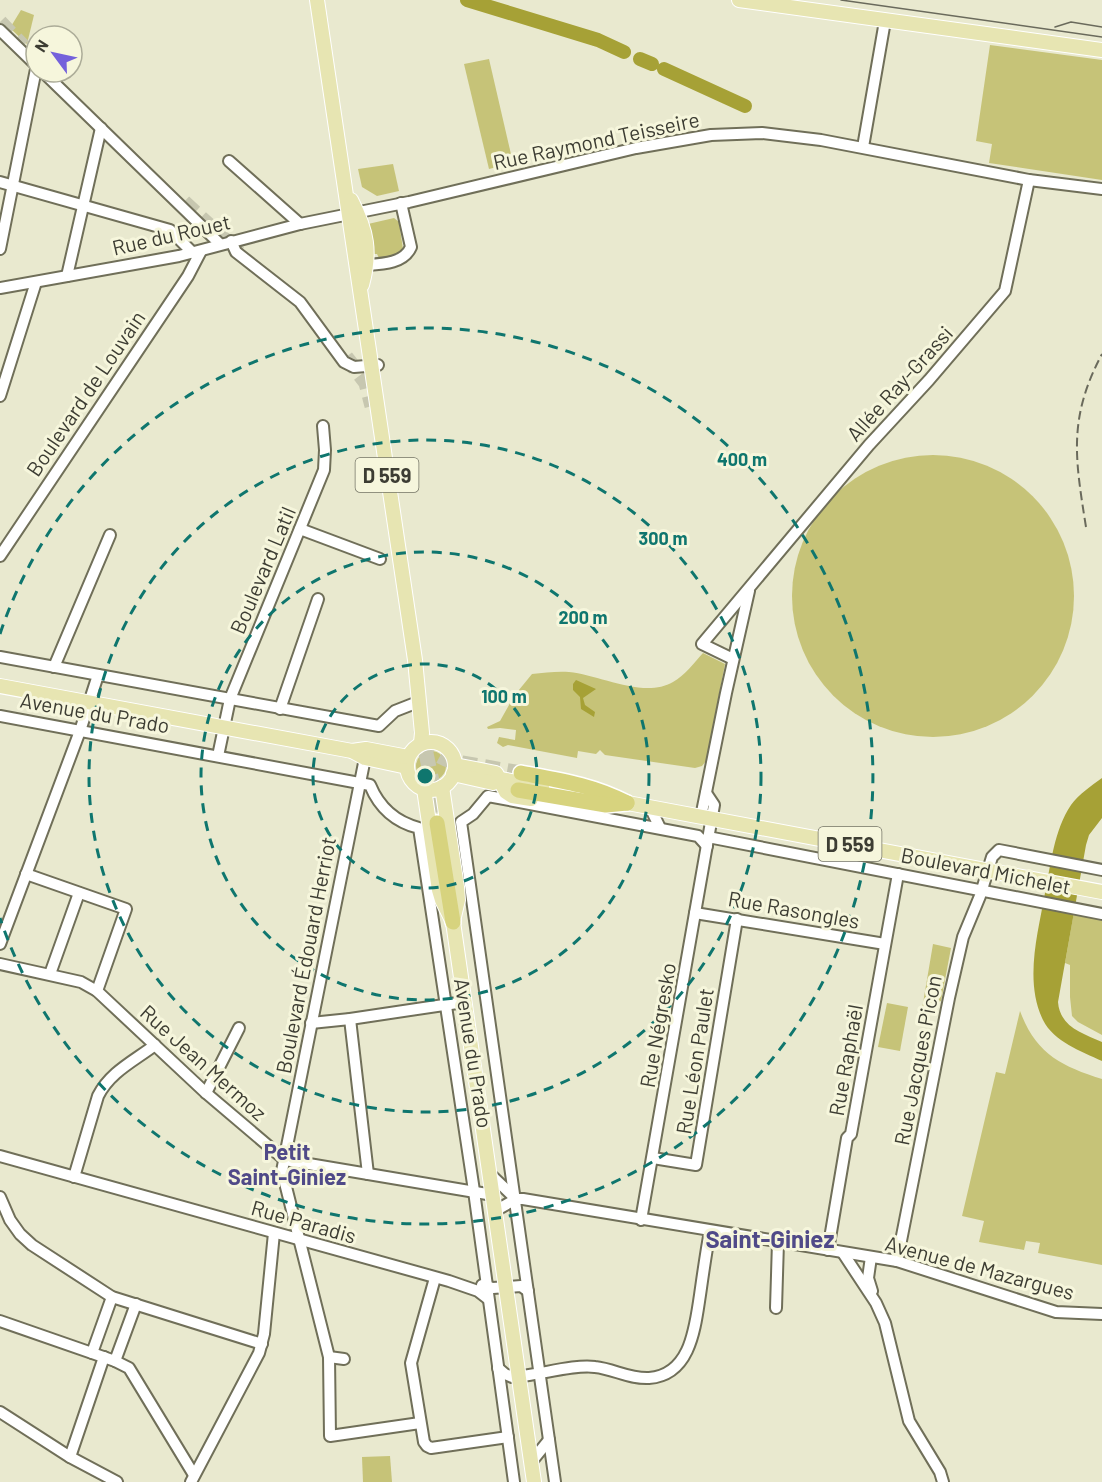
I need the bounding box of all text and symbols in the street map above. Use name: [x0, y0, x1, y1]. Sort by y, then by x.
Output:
north arrow: [24, 24, 84, 84]
text: N: [30, 36, 52, 55]
street label: Rue Raymond Teisseire: [491, 106, 701, 174]
street label: Rue du Rouet: [109, 208, 233, 260]
street label: Boulevard de Louvain: [20, 306, 150, 480]
street label: Allée Ray-Grassi: [841, 320, 957, 446]
text: 400 m: [717, 448, 767, 470]
road number: D 559: [356, 458, 418, 492]
street label: Boulevard Latil: [224, 503, 300, 637]
text: 300 m: [639, 527, 687, 549]
text: 200 m: [558, 606, 608, 628]
text: 100 m: [481, 685, 527, 707]
street label: Avenue du Prado: [18, 687, 172, 737]
centre of rings: [415, 766, 435, 786]
road number: D 559: [818, 827, 882, 861]
street label: Boulevard Édouard Herriot: [270, 835, 340, 1075]
street label: Boulevard Michelet: [899, 841, 1073, 899]
street label: Rue Rasongles: [726, 885, 862, 933]
street label: Rue Négresko: [634, 961, 680, 1089]
street label: Rue Jacques Picon: [888, 973, 946, 1147]
street label: Avenue du Prado: [450, 976, 498, 1130]
street label: Rue Léon Paulet: [670, 986, 718, 1136]
street label: Rue Jean Mermoz: [136, 999, 272, 1125]
street label: Rue Raphaël: [823, 1002, 867, 1118]
district label: Petit Saint-Giniez: [228, 1138, 346, 1189]
street label: Rue Paradis: [249, 1194, 359, 1248]
district label: Saint-Giniez: [705, 1224, 835, 1253]
street label: Avenue de Mazargues: [883, 1230, 1077, 1304]

